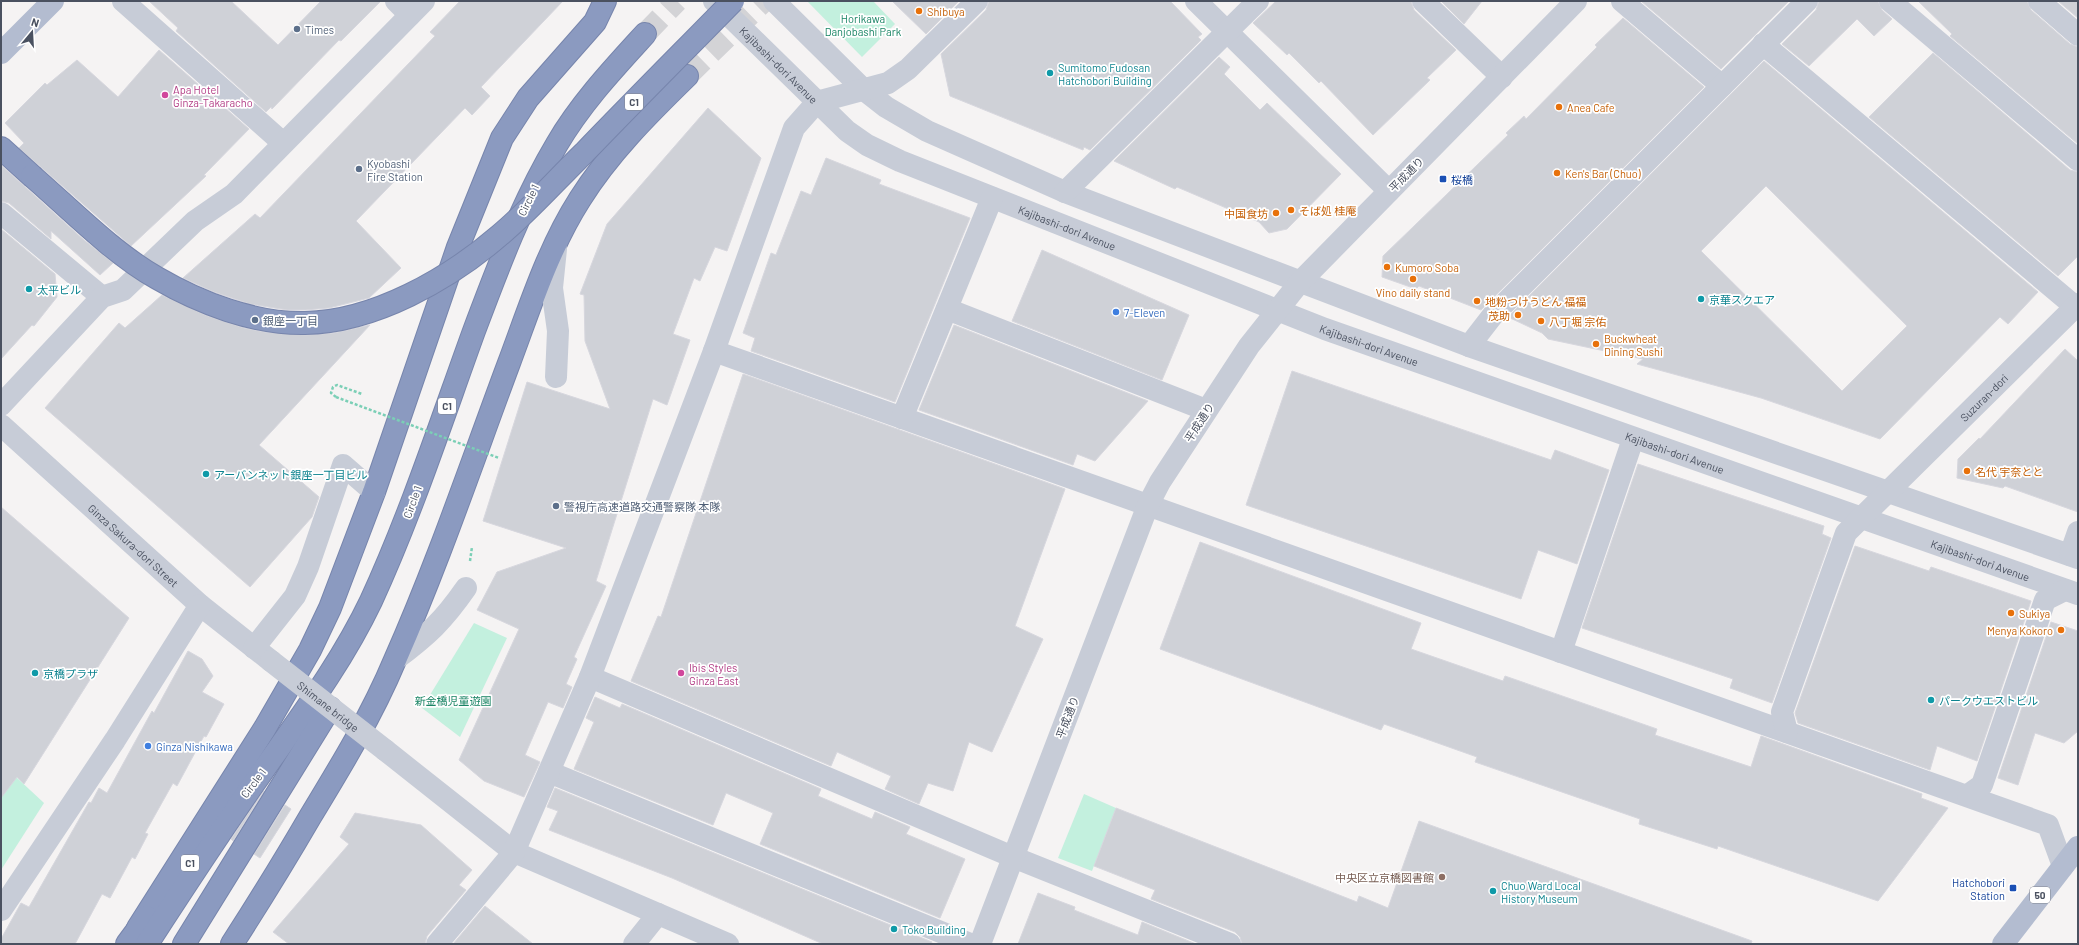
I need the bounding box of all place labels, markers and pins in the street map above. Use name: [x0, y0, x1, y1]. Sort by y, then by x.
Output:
place label: Shibuya: [927, 5, 965, 18]
marker: Shibuya: [914, 6, 924, 16]
place label: Times: [305, 23, 334, 36]
marker: Times: [292, 24, 302, 34]
place label: Sumitomo Fudosan Hatchobori Building: [1058, 61, 1152, 87]
marker: Sumitomo Fudosan Hatchobori Building: [1045, 68, 1055, 78]
place label: Apa Hotel Ginza-Takaracho: [173, 83, 253, 109]
marker: Apa Hotel Ginza-Takaracho: [160, 90, 170, 100]
place label: Anea Cafe: [1567, 101, 1615, 114]
marker: Anea Cafe: [1554, 102, 1564, 112]
place label: Kyobashi Fire Station: [367, 157, 423, 183]
marker: Kyobashi Fire Station: [354, 164, 364, 174]
place label: Ken's Bar (Chuo): [1565, 167, 1641, 180]
marker: Ken's Bar (Chuo): [1552, 168, 1562, 178]
place label: 桜橋: [1451, 173, 1473, 186]
marker: 桜橋: [1438, 174, 1448, 184]
place label: そば処 桂庵: [1299, 204, 1356, 217]
marker: そば処 桂庵: [1286, 205, 1296, 215]
place label: 中国食坊: [1224, 207, 1268, 220]
marker: 中国食坊: [1271, 208, 1281, 218]
place label: Kumoro Soba: [1395, 261, 1459, 274]
marker: Kumoro Soba: [1382, 262, 1392, 272]
marker: Vino daily stand: [1408, 274, 1418, 284]
place label: 太平ビル: [37, 283, 81, 296]
marker: 太平ビル: [24, 284, 34, 294]
place label: Vino daily stand: [1376, 286, 1450, 299]
place label: 京華スクエア: [1709, 293, 1775, 306]
marker: 京華スクエア: [1696, 294, 1706, 304]
place label: 地粉つけうどん 福福: [1485, 295, 1586, 308]
marker: 地粉つけうどん 福福: [1472, 296, 1482, 306]
place label: 7-Eleven: [1124, 306, 1165, 319]
marker: 7-Eleven: [1111, 307, 1121, 317]
place label: 茂助: [1488, 309, 1510, 322]
marker: 茂助: [1513, 310, 1523, 320]
place label: 銀座一丁目: [263, 314, 318, 327]
marker: 銀座一丁目: [250, 315, 260, 325]
place label: 八丁堀 宗佑: [1549, 315, 1606, 328]
marker: 八丁堀 宗佑: [1536, 316, 1546, 326]
place label: Buckwheat Dining Sushi: [1604, 332, 1663, 358]
marker: Buckwheat Dining Sushi: [1591, 339, 1601, 349]
place label: 名代 宇奈とと: [1975, 465, 2043, 478]
marker: 名代 宇奈とと: [1962, 466, 1972, 476]
place label: アーバンネット銀座一丁目ビル: [214, 468, 368, 481]
marker: アーバンネット銀座一丁目ビル: [201, 469, 211, 479]
place label: 警視庁高速道路交通警察隊 本隊: [564, 500, 720, 513]
marker: 警視庁高速道路交通警察隊 本隊: [551, 501, 561, 511]
place label: Sukiya: [2019, 607, 2050, 620]
marker: Sukiya: [2006, 608, 2016, 618]
place label: Menya Kokoro: [1987, 624, 2053, 637]
marker: Menya Kokoro: [2056, 625, 2066, 635]
place label: Ibis Styles Ginza East: [689, 661, 739, 687]
place label: 京橋プラザ: [43, 667, 98, 680]
marker: 京橋プラザ: [30, 668, 40, 678]
marker: Ibis Styles Ginza East: [676, 668, 686, 678]
place label: パークウエストビル: [1939, 694, 2038, 707]
marker: パークウエストビル: [1926, 695, 1936, 705]
place label: Ginza Nishikawa: [156, 740, 233, 753]
marker: Ginza Nishikawa: [143, 741, 153, 751]
place label: 中央区立京橋図書館: [1335, 871, 1434, 884]
marker: 中央区立京橋図書館: [1437, 872, 1447, 882]
place label: Hatchobori Station: [1952, 876, 2005, 902]
place label: Chuo Ward Local History Museum: [1501, 879, 1581, 905]
marker: Hatchobori Station: [2008, 883, 2018, 893]
marker: Chuo Ward Local History Museum: [1488, 886, 1498, 896]
place label: Toko Building: [902, 923, 966, 936]
marker: Toko Building: [889, 924, 899, 934]

